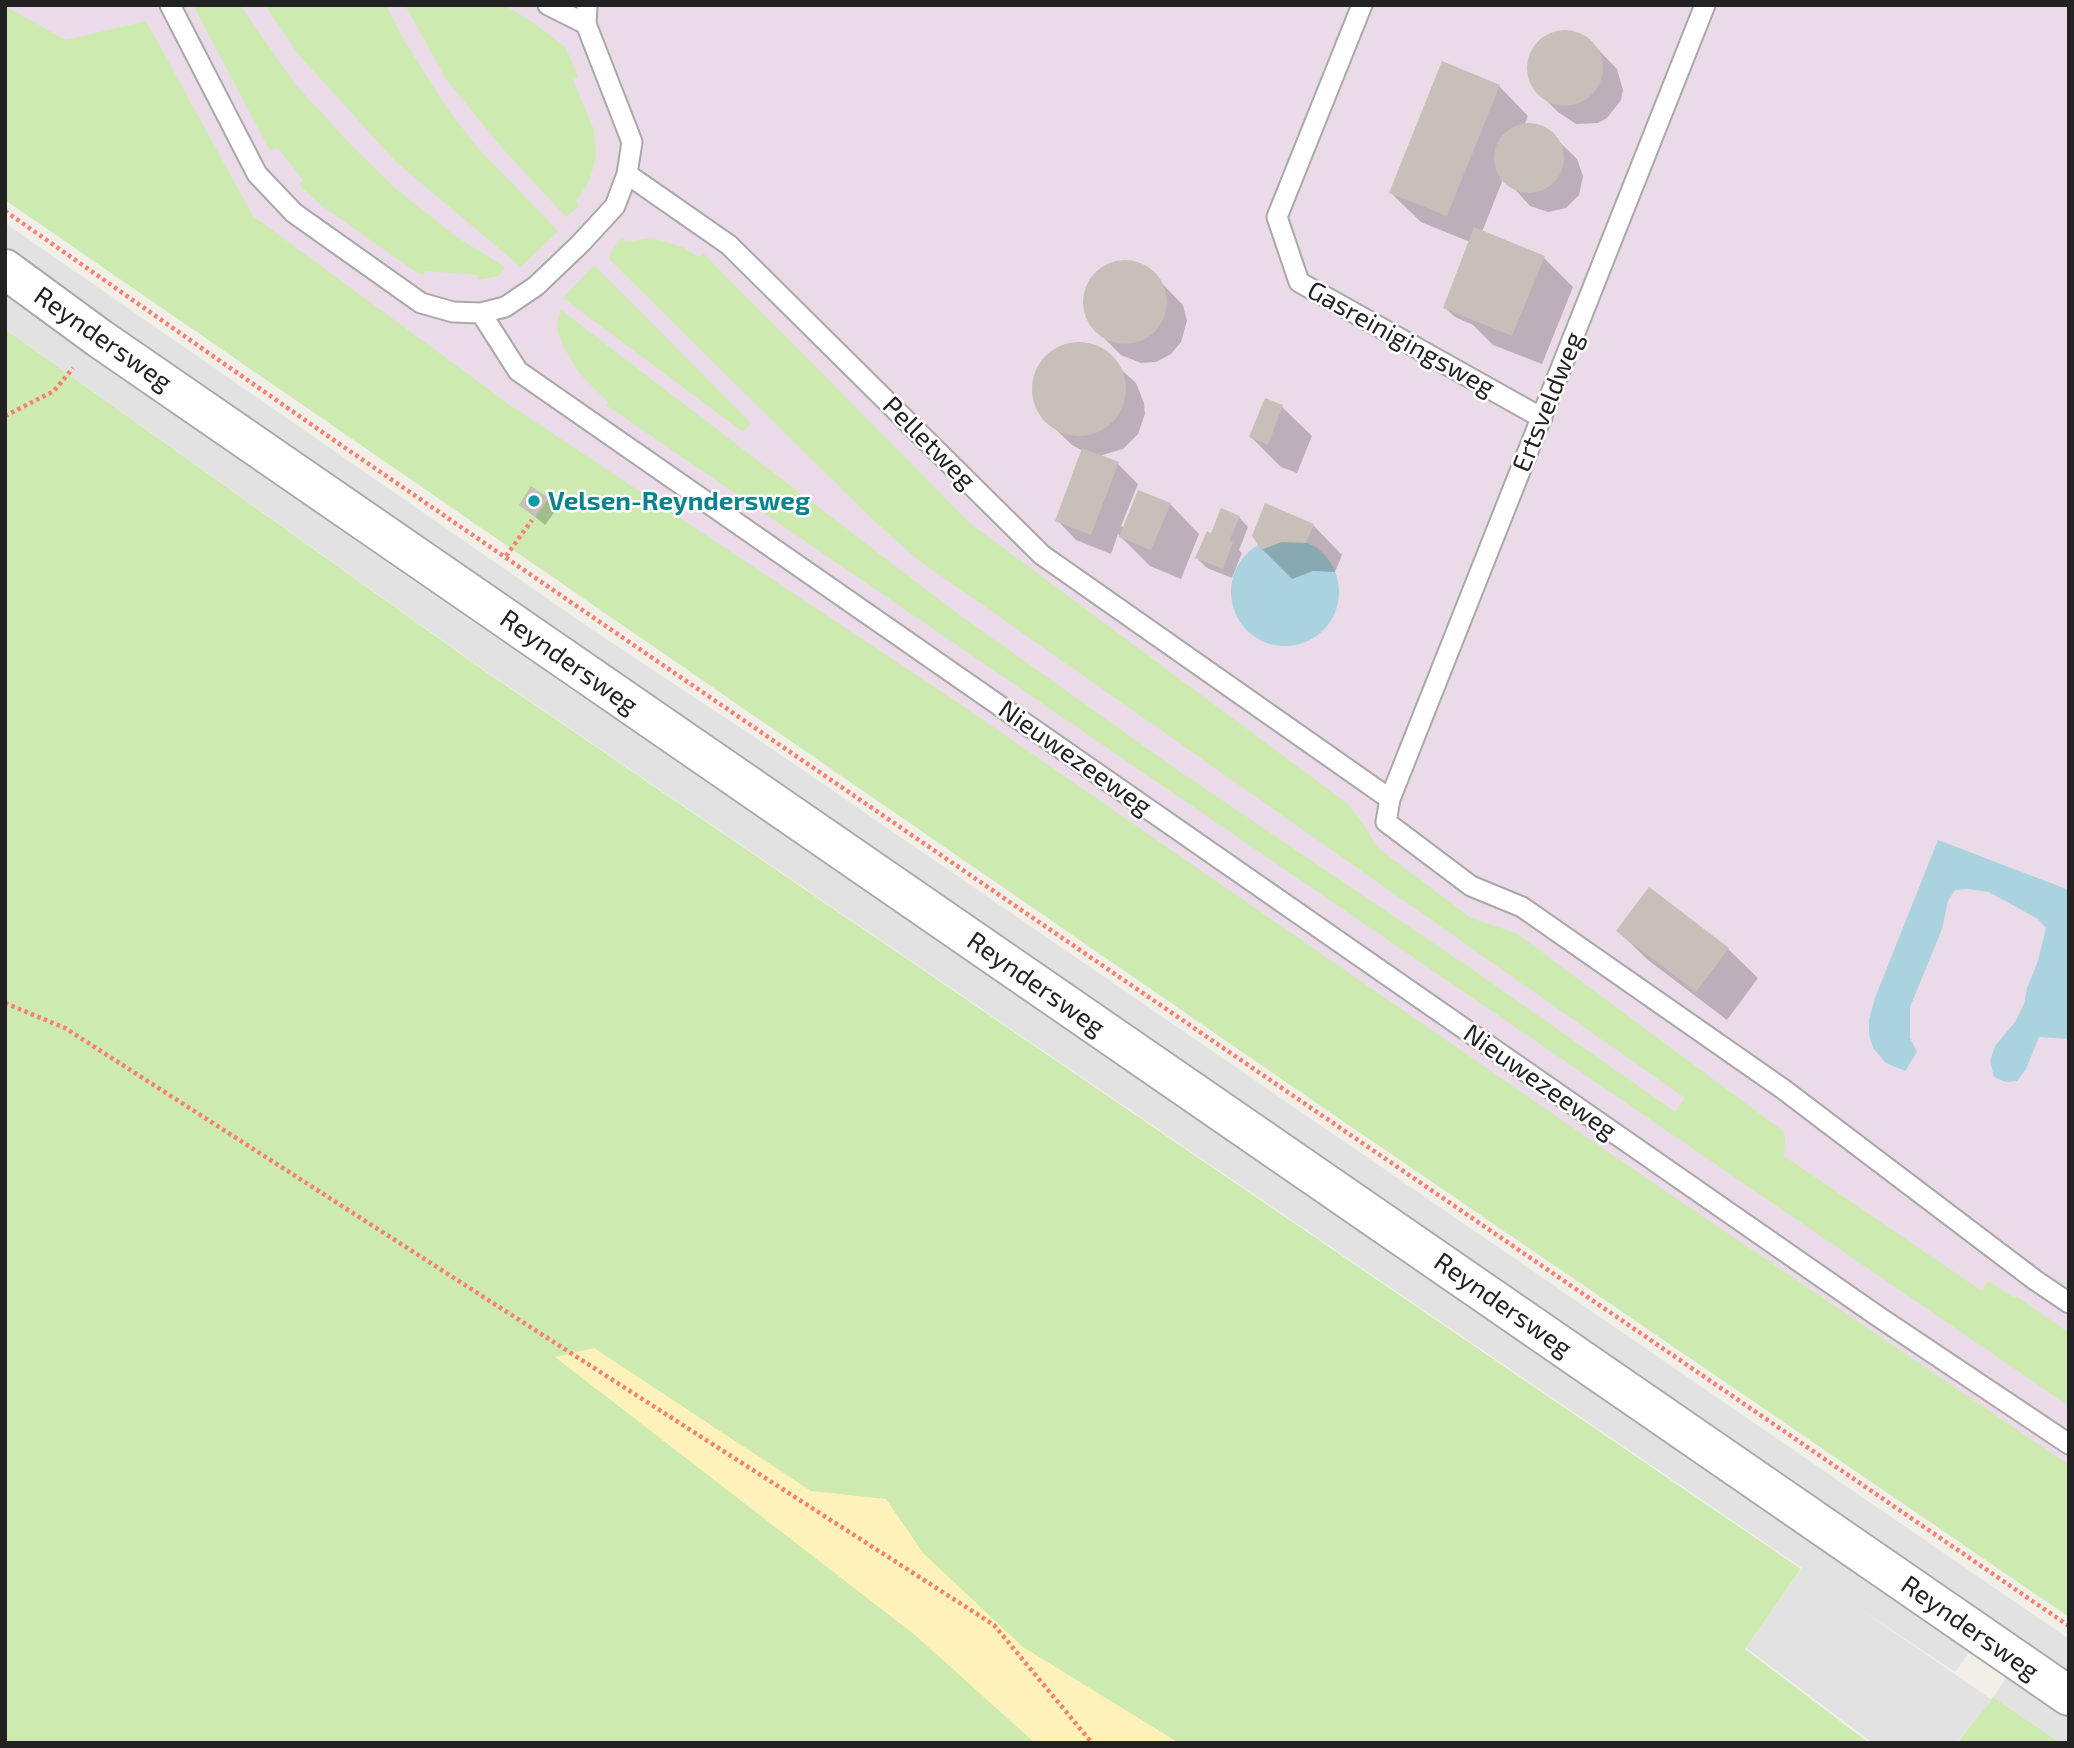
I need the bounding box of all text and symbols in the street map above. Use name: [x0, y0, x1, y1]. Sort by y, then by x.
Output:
street label: Gasreinigingsweg: [1302, 275, 1500, 403]
street label: Reyndersweg: [28, 280, 178, 398]
street label: Ertsveldweg: [1506, 328, 1590, 476]
street label: Pelletweg: [876, 390, 982, 496]
place label: Velsen-Reyndersweg: [548, 485, 810, 517]
marker: Velsen-Reyndersweg: [526, 493, 542, 509]
street label: Reyndersweg: [494, 603, 644, 721]
street label: Nieuwezeeweg: [992, 694, 1158, 822]
street label: Reyndersweg: [961, 925, 1111, 1043]
street label: Nieuwezeeweg: [1457, 1018, 1623, 1146]
street label: Reyndersweg: [1428, 1246, 1578, 1364]
street label: Reyndersweg: [1895, 1569, 2045, 1687]

